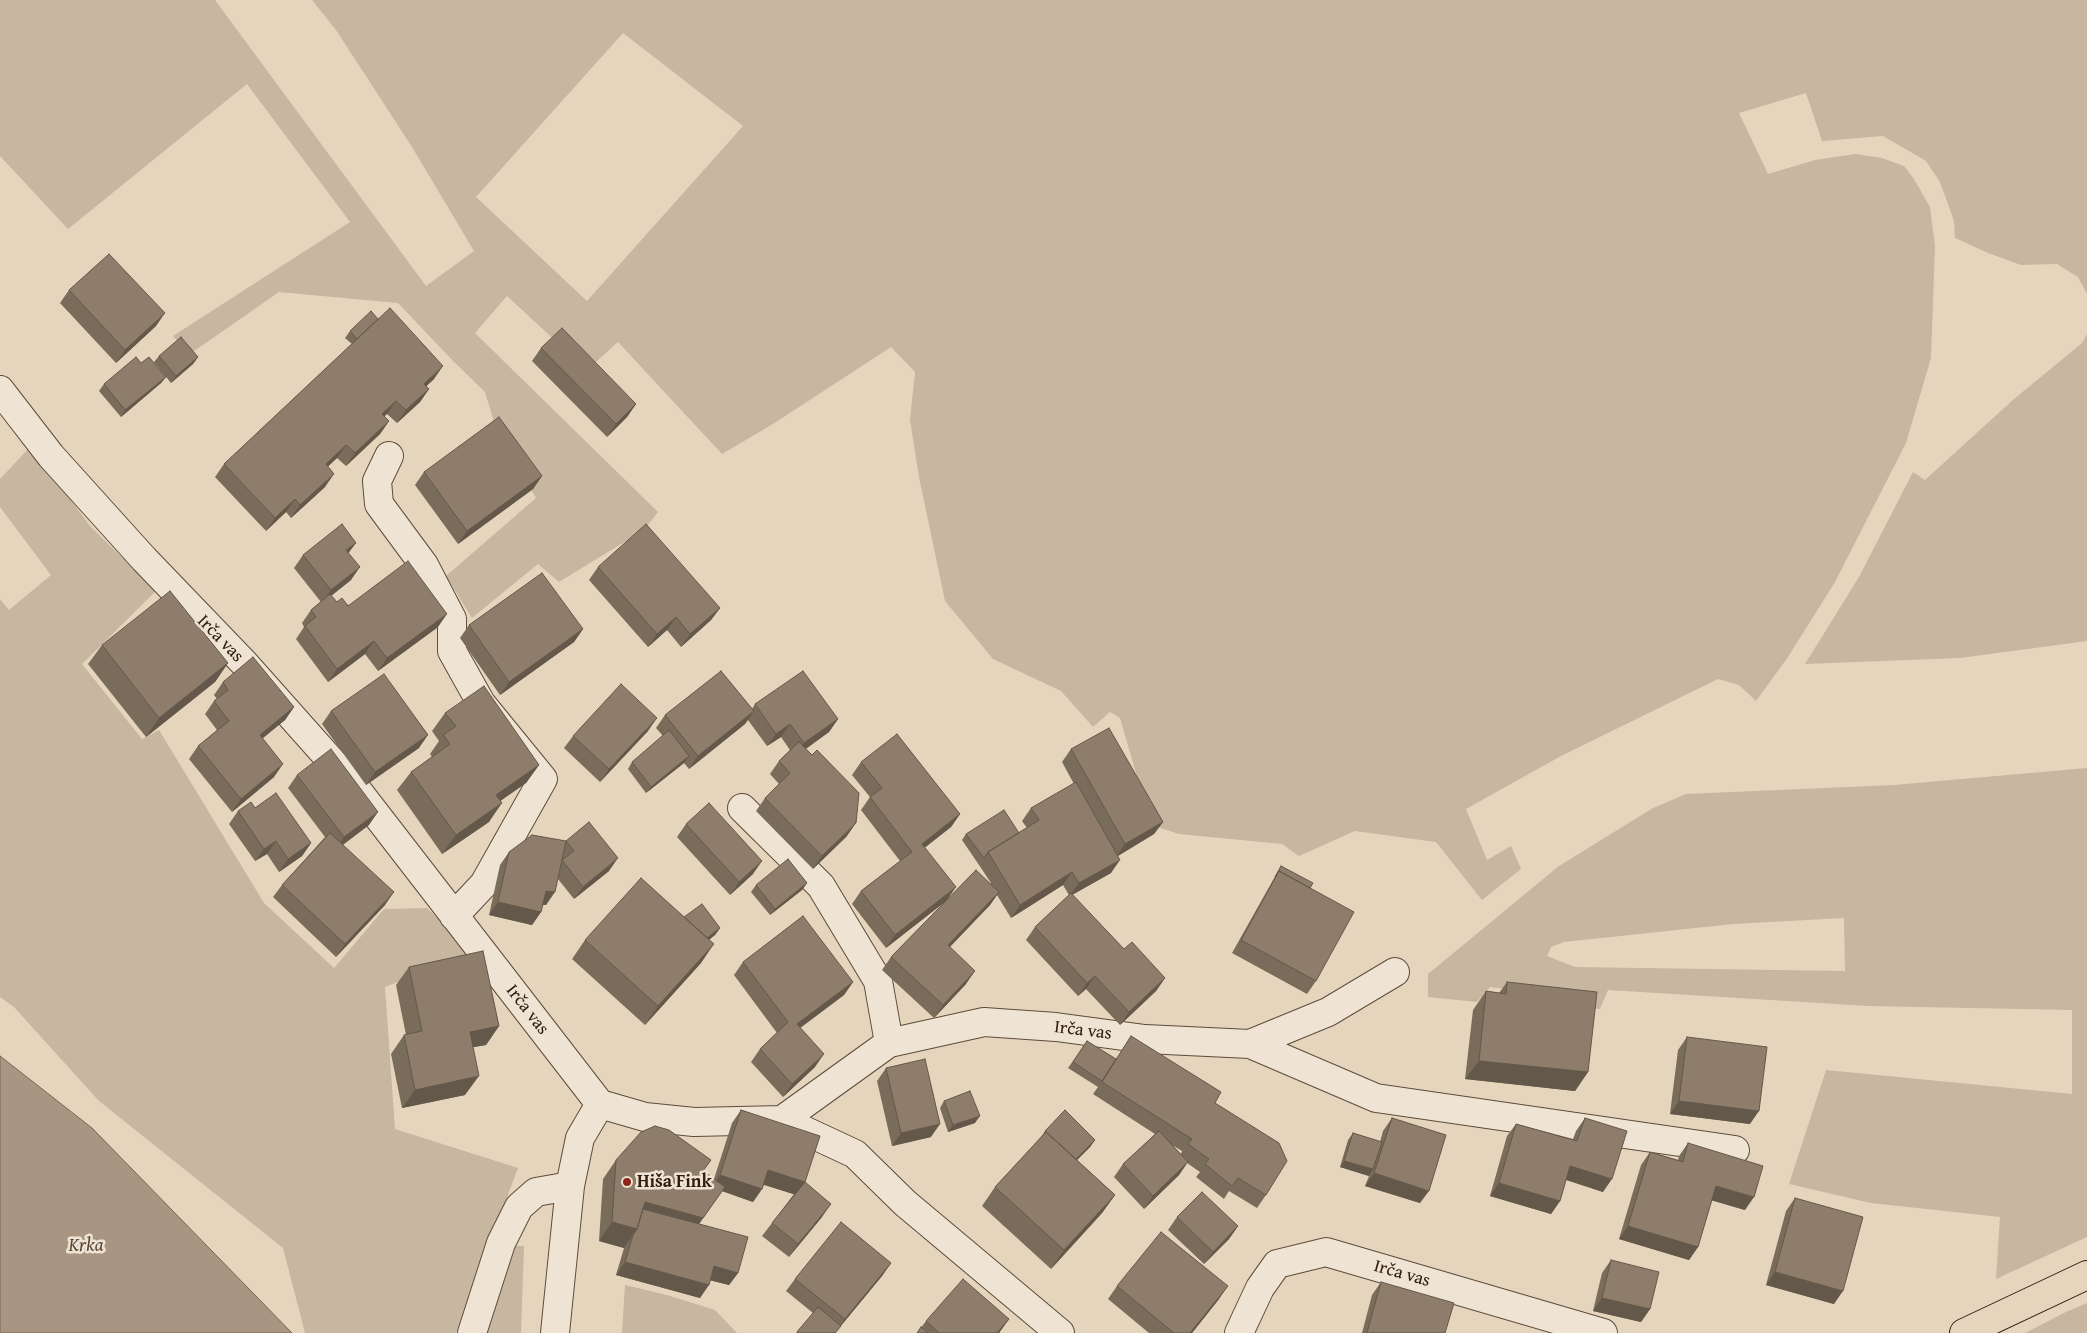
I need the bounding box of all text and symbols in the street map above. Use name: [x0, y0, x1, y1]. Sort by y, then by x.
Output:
street label: Irča vas: [192, 611, 248, 667]
street label: Irča vas: [501, 981, 553, 1039]
street label: Irča vas: [1053, 1017, 1113, 1045]
place label: Hiša Fink: [637, 1171, 712, 1193]
marker: Hiša Fink: [621, 1176, 633, 1188]
water label: Krka: [68, 1235, 104, 1257]
street label: Irča vas: [1371, 1256, 1433, 1292]

